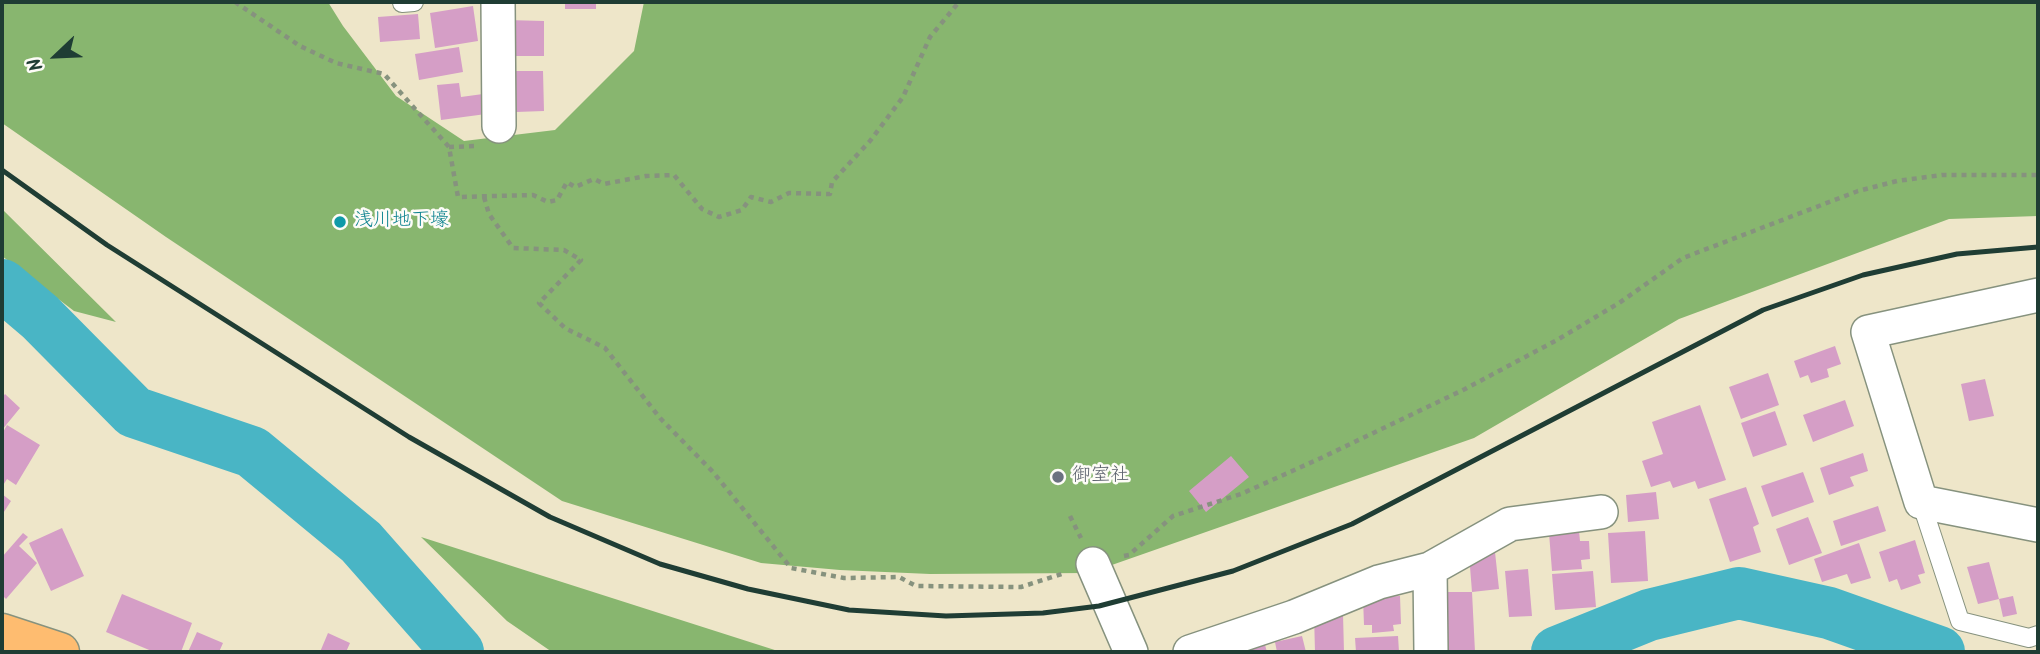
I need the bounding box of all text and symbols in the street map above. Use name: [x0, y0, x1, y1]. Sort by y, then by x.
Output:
north arrow: [21, 21, 91, 91]
text: N: [21, 53, 53, 76]
place label: 浅川地下壕: [354, 211, 449, 233]
marker: 浅川地下壕: [332, 214, 348, 230]
place label: 御室社: [1072, 466, 1129, 488]
marker: 御室社: [1050, 469, 1066, 485]

